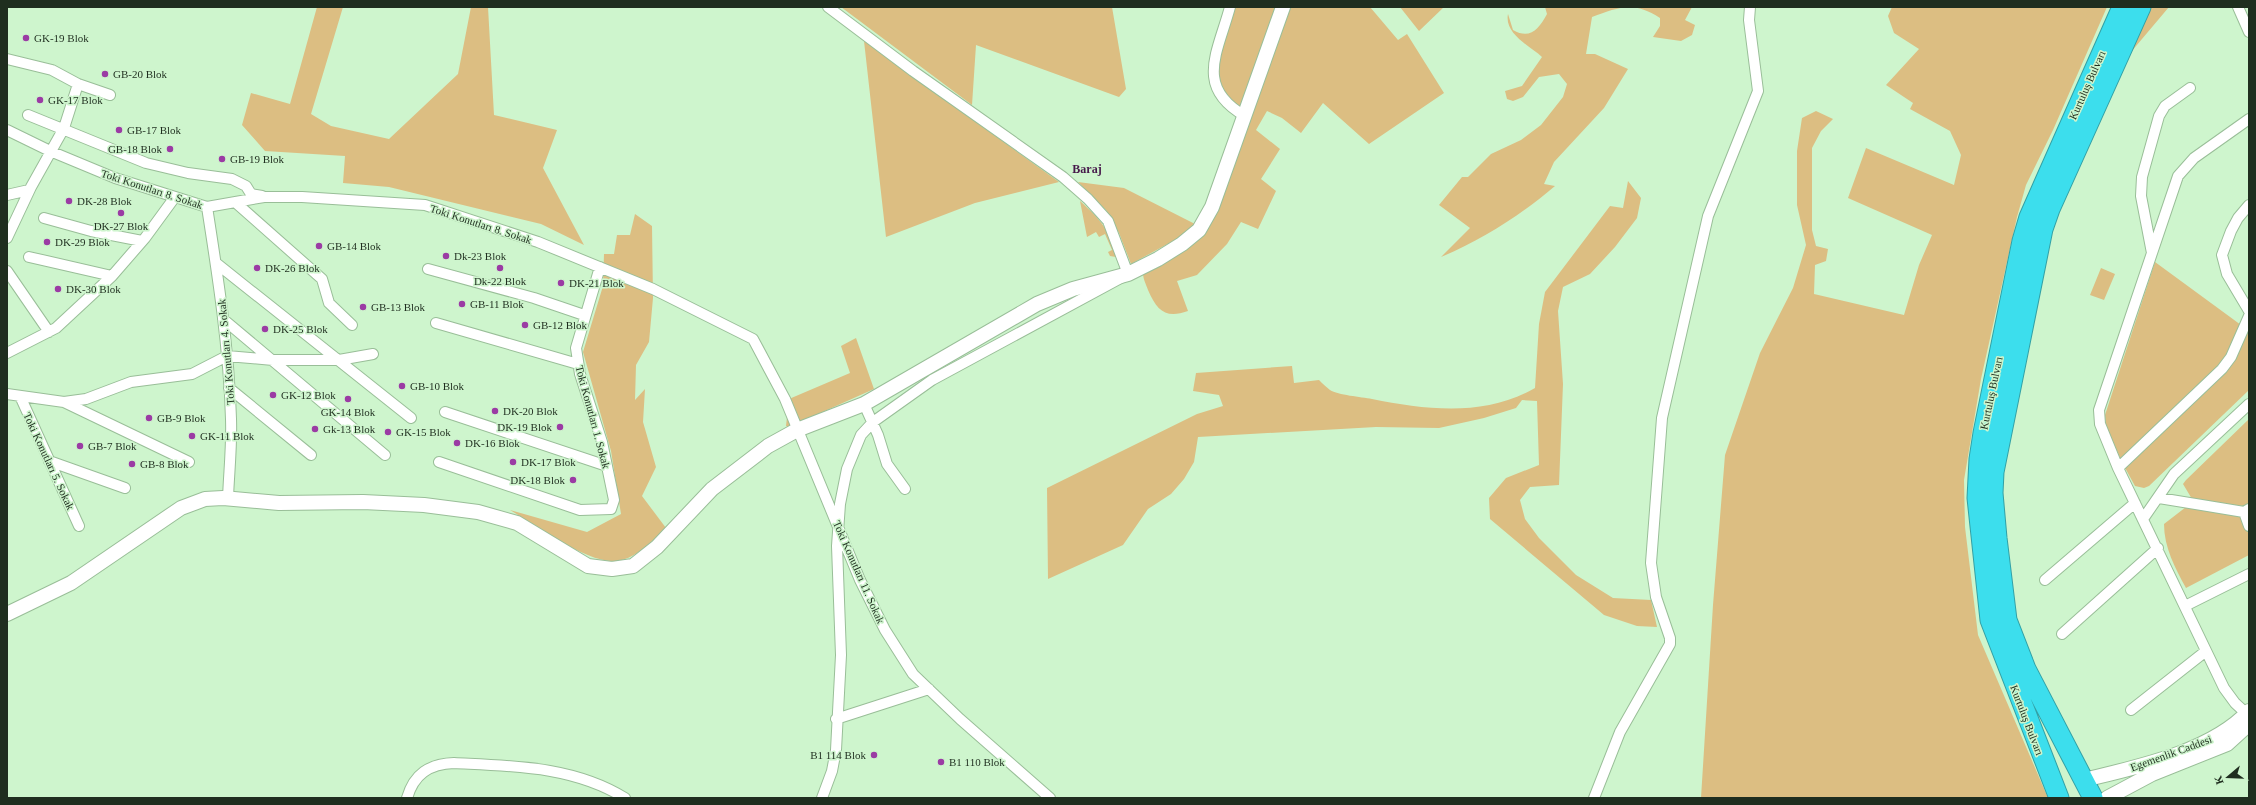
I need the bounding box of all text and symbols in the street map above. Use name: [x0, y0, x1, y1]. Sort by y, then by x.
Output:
place label: GK-19 Blok: [34, 32, 89, 44]
marker: GK-19 Blok: [21, 33, 31, 43]
street label: Kurtuluş Bulvarı: [2066, 49, 2108, 121]
place label: GB-20 Blok: [113, 68, 168, 80]
marker: GB-20 Blok: [100, 69, 110, 79]
place label: GK-17 Blok: [48, 94, 103, 106]
marker: GK-17 Blok: [35, 95, 45, 105]
place label: GB-17 Blok: [127, 124, 182, 136]
marker: GB-17 Blok: [114, 125, 124, 135]
place label: GB-18 Blok: [108, 143, 162, 155]
marker: GB-18 Blok: [165, 144, 175, 154]
place label: GB-19 Blok: [230, 153, 285, 165]
marker: GB-19 Blok: [217, 154, 227, 164]
district label: Baraj: [1072, 162, 1102, 176]
street label: Toki Konutları 8. Sokak: [100, 167, 205, 211]
place label: DK-28 Blok: [77, 195, 132, 207]
marker: DK-28 Blok: [64, 196, 74, 206]
street label: Toki Konutları 8. Sokak: [429, 202, 534, 246]
marker: DK-27 Blok: [116, 208, 126, 218]
place label: DK-27 Blok: [94, 220, 149, 232]
place label: DK-29 Blok: [55, 236, 110, 248]
marker: DK-29 Blok: [42, 237, 52, 247]
place label: GB-14 Blok: [327, 240, 382, 252]
marker: GB-14 Blok: [314, 241, 324, 251]
place label: Dk-23 Blok: [454, 250, 507, 262]
marker: Dk-23 Blok: [441, 251, 451, 261]
place label: DK-26 Blok: [265, 262, 320, 274]
marker: DK-26 Blok: [252, 263, 262, 273]
marker: Dk-22 Blok: [495, 263, 505, 273]
place label: Dk-22 Blok: [474, 275, 527, 287]
place label: DK-21 Blok: [569, 277, 624, 289]
marker: DK-21 Blok: [556, 278, 566, 288]
place label: DK-30 Blok: [66, 283, 121, 295]
marker: DK-30 Blok: [53, 284, 63, 294]
street label: Toki Konutları 4. Sokak: [215, 298, 237, 405]
place label: GB-11 Blok: [470, 298, 524, 310]
marker: GB-11 Blok: [457, 299, 467, 309]
place label: GB-13 Blok: [371, 301, 426, 313]
marker: GB-13 Blok: [358, 302, 368, 312]
place label: GB-12 Blok: [533, 319, 588, 331]
marker: GB-12 Blok: [520, 320, 530, 330]
place label: DK-25 Blok: [273, 323, 328, 335]
marker: DK-25 Blok: [260, 324, 270, 334]
street label: Kurtuluş Bulvarı: [1977, 355, 2005, 431]
street label: Toki Konutları 1. Sokak: [573, 364, 613, 470]
place label: GB-10 Blok: [410, 380, 465, 392]
marker: GB-10 Blok: [397, 381, 407, 391]
place label: GK-12 Blok: [281, 389, 336, 401]
marker: GK-12 Blok: [268, 390, 278, 400]
marker: GK-14 Blok: [343, 394, 353, 404]
place label: DK-20 Blok: [503, 405, 558, 417]
place label: GK-14 Blok: [321, 406, 376, 418]
marker: DK-20 Blok: [490, 406, 500, 416]
street label: Toki Konutları 5. Sokak: [21, 410, 77, 512]
place label: GB-9 Blok: [157, 412, 206, 424]
marker: GB-9 Blok: [144, 413, 154, 423]
place label: DK-19 Blok: [497, 421, 552, 433]
marker: DK-19 Blok: [555, 422, 565, 432]
place label: Gk-13 Blok: [323, 423, 376, 435]
marker: Gk-13 Blok: [310, 424, 320, 434]
place label: GK-15 Blok: [396, 426, 451, 438]
marker: GK-15 Blok: [383, 427, 393, 437]
place label: GK-11 Blok: [200, 430, 255, 442]
marker: GK-11 Blok: [187, 431, 197, 441]
place label: DK-16 Blok: [465, 437, 520, 449]
marker: DK-16 Blok: [452, 438, 462, 448]
place label: GB-7 Blok: [88, 440, 137, 452]
marker: GB-7 Blok: [75, 441, 85, 451]
place label: DK-17 Blok: [521, 456, 576, 468]
marker: DK-17 Blok: [508, 457, 518, 467]
place label: GB-8 Blok: [140, 458, 189, 470]
marker: GB-8 Blok: [127, 459, 137, 469]
place label: DK-18 Blok: [510, 474, 565, 486]
marker: DK-18 Blok: [568, 475, 578, 485]
street label: Toki Konutları 11. Sokak: [831, 519, 887, 626]
street label: Kurtuluş Bulvarı: [2008, 683, 2046, 757]
street label: Egemenlik Caddesi: [2129, 733, 2213, 773]
place label: B1 114 Blok: [810, 749, 866, 761]
marker: B1 114 Blok: [869, 750, 879, 760]
place label: B1 110 Blok: [949, 756, 1005, 768]
marker: B1 110 Blok: [936, 757, 946, 767]
north arrow: [2208, 757, 2248, 797]
text: K: [2211, 774, 2226, 786]

